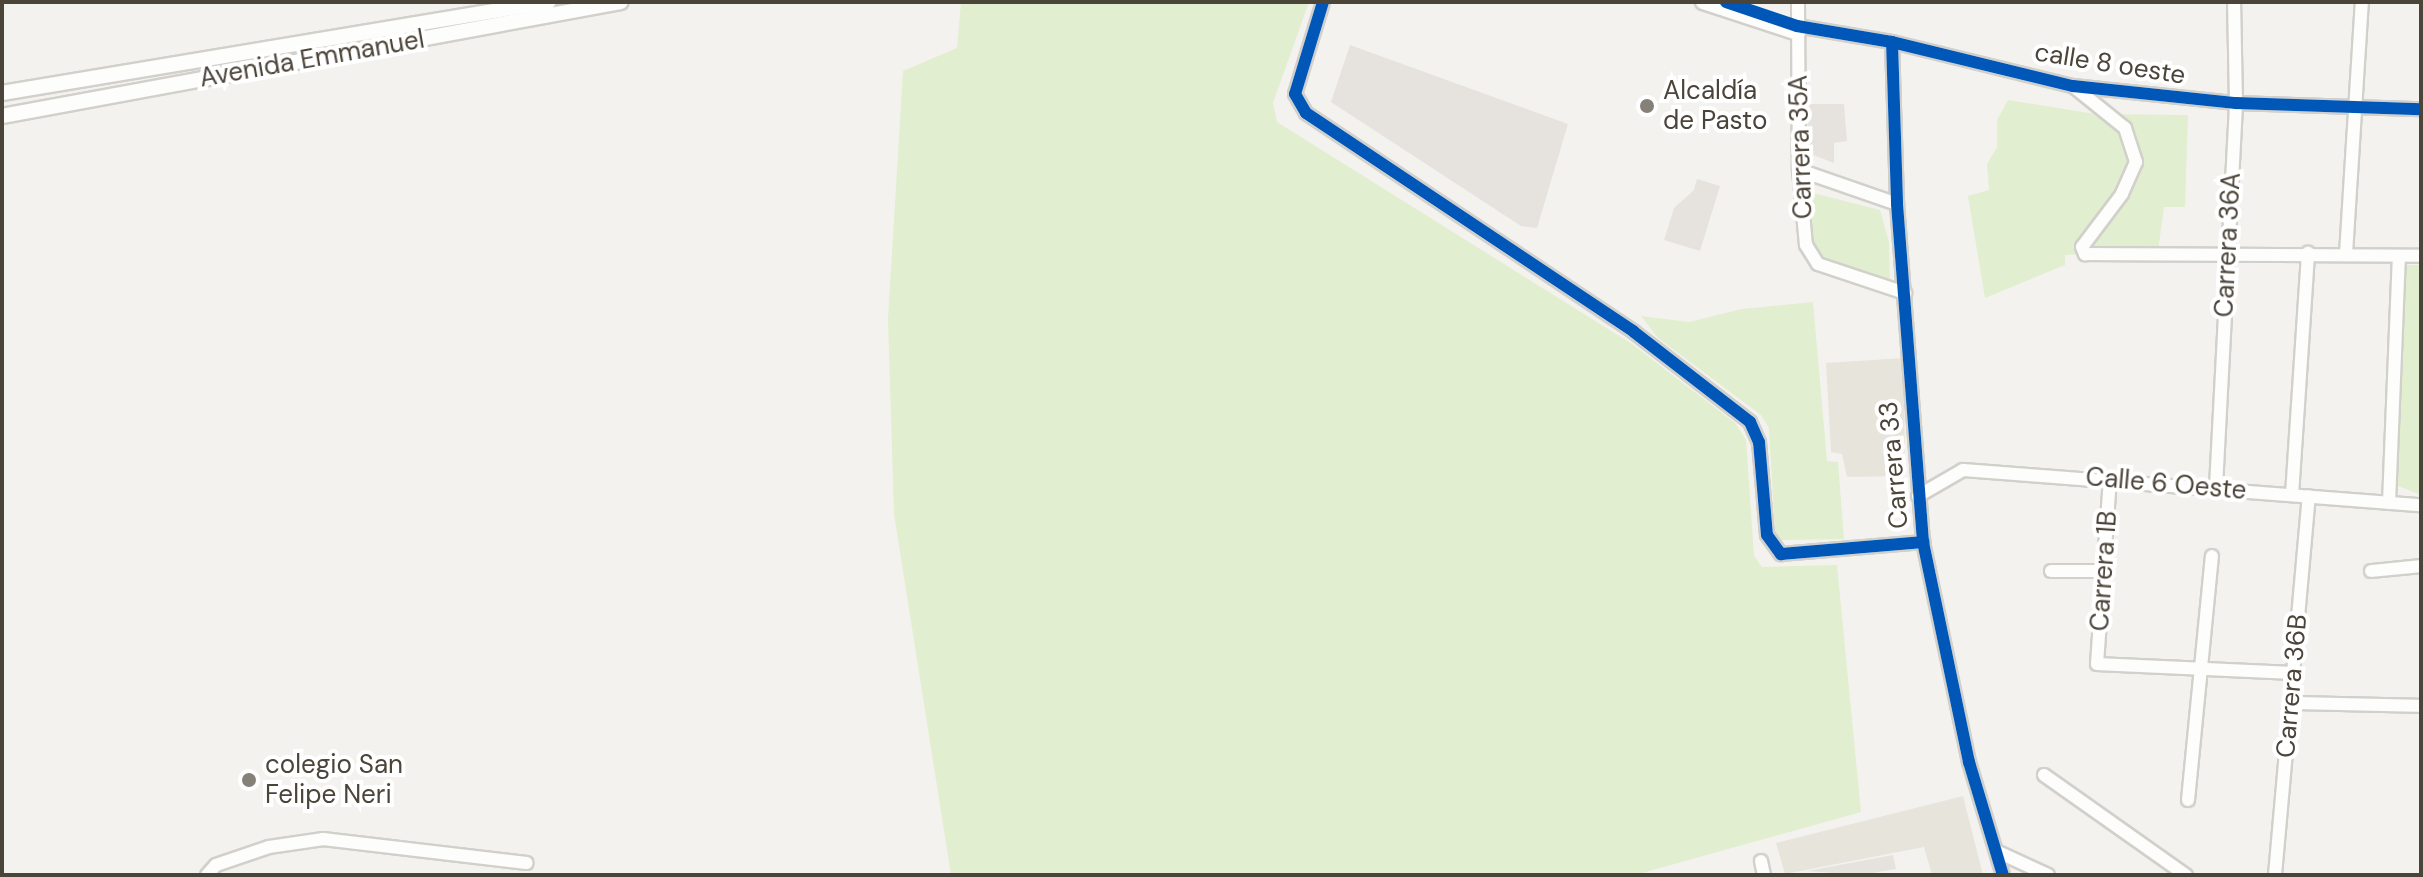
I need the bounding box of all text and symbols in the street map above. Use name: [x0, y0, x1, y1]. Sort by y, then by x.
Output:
street label: Avenida Emmanuel: [197, 24, 427, 94]
street label: calle 8 oeste: [2032, 37, 2188, 91]
street label: Carrera 35A: [1783, 74, 1819, 220]
place label: Alcaldía de Pasto: [1663, 75, 1767, 136]
marker: Alcaldía de Pasto: [1638, 97, 1656, 115]
street label: Carrera 36A: [2209, 172, 2247, 318]
street label: Carrera 33: [1873, 400, 1915, 530]
street label: Calle 6 Oeste: [2084, 461, 2248, 507]
street label: Carrera 1B: [2084, 510, 2124, 632]
street label: Carrera 36B: [2270, 613, 2314, 759]
place label: colegio San Felipe Neri: [265, 749, 403, 810]
marker: colegio San Felipe Neri: [240, 771, 258, 789]

